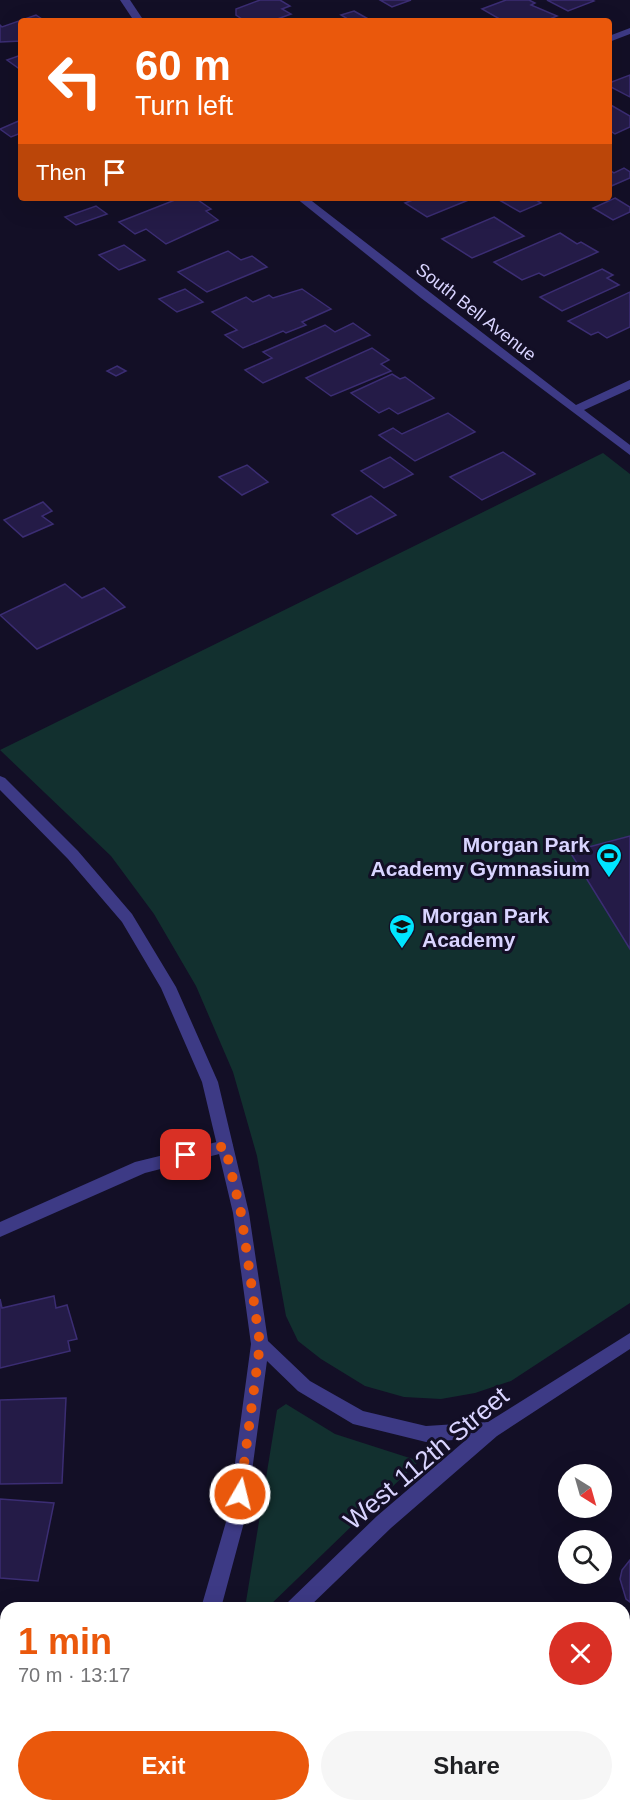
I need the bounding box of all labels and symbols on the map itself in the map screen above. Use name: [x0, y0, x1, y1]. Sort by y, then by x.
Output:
street label: South Bell Avenue: [412, 259, 540, 365]
place label: Morgan Park Academy Gymnasium: [371, 833, 590, 880]
sports icon: Morgan Park Academy Gymnasium: [594, 841, 624, 879]
place label: Morgan Park Academy: [422, 904, 550, 951]
school or university icon: Morgan Park Academy: [387, 912, 417, 950]
pin: [160, 1129, 211, 1180]
street label: West 112th Street: [338, 1380, 515, 1536]
position arrow: [208, 1462, 272, 1526]
north arrow: [558, 1464, 612, 1518]

